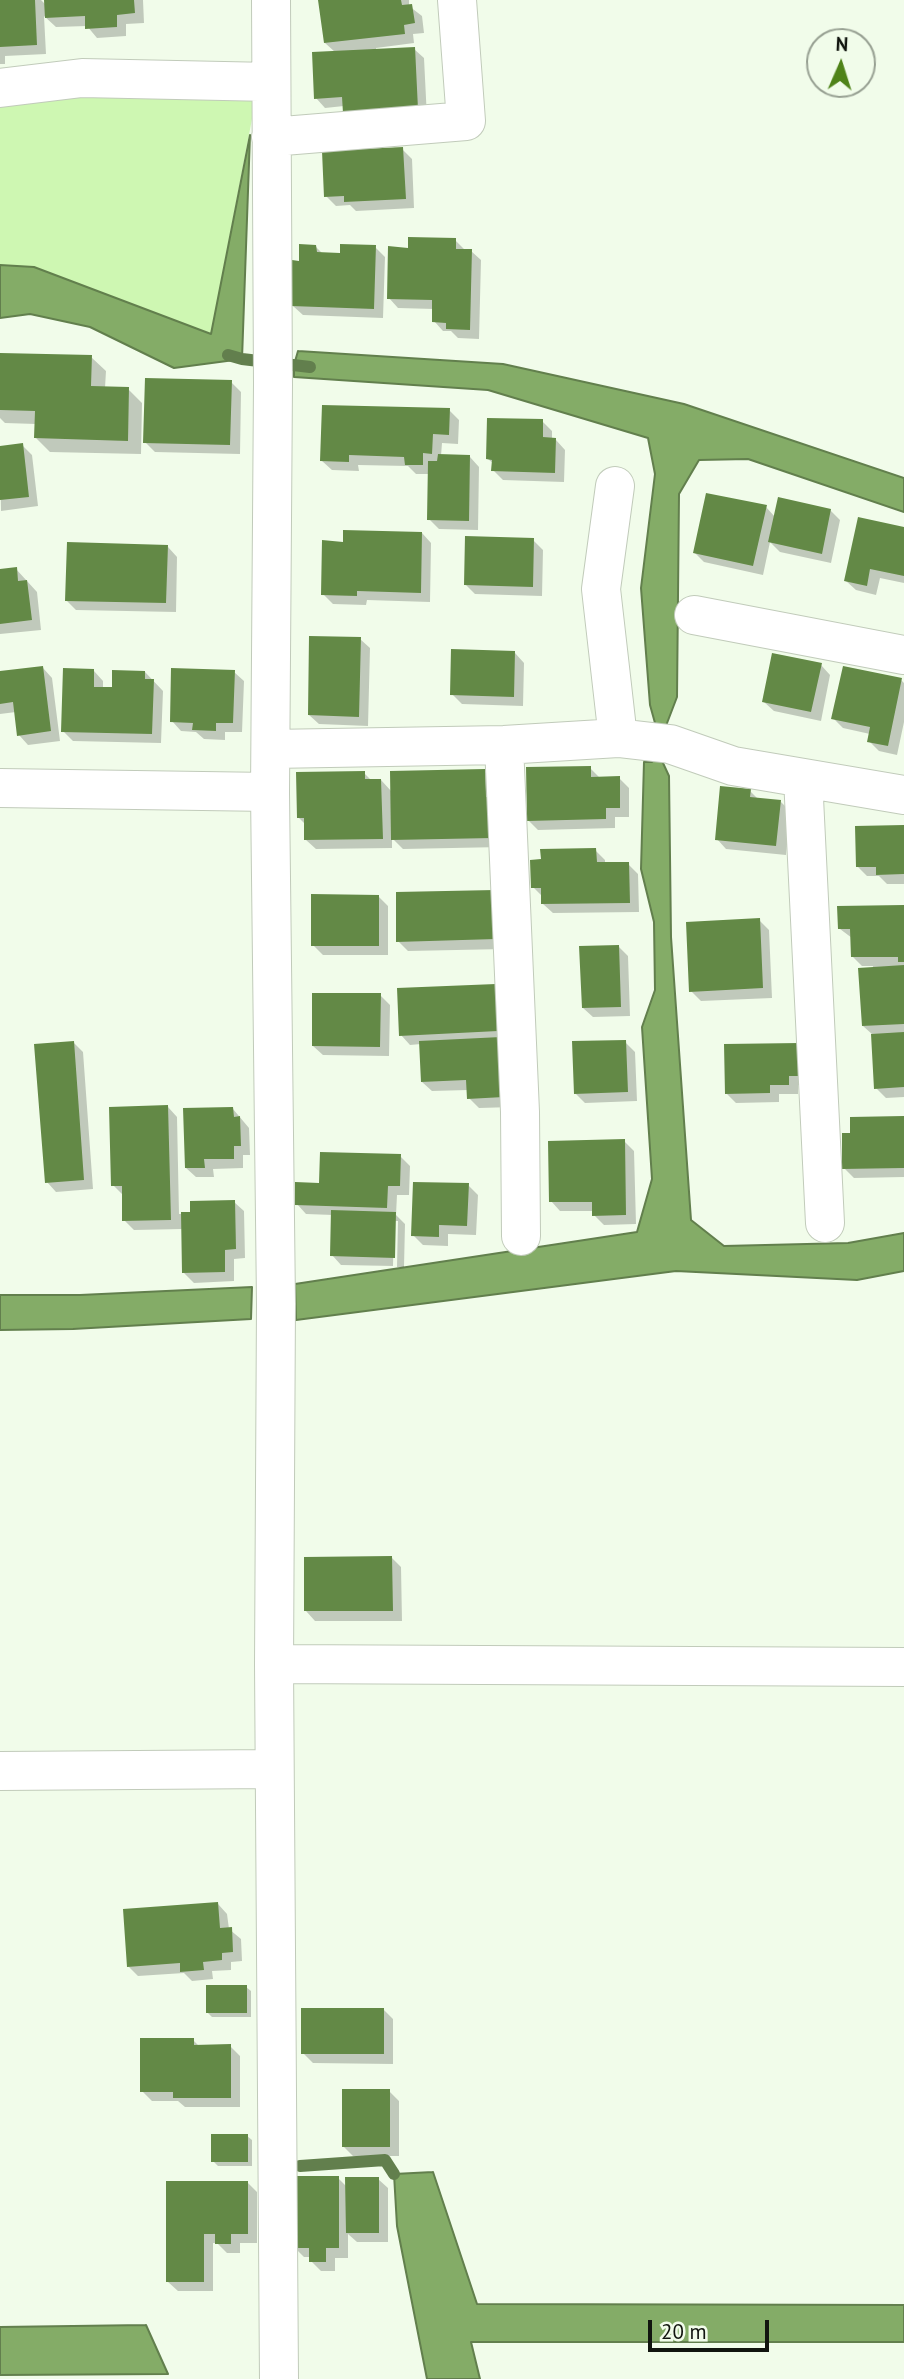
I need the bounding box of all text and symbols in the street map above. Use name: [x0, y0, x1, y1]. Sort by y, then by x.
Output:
north arrow: [806, 28, 876, 98]
text: N: [835, 32, 849, 56]
scale bar: [652, 2306, 773, 2350]
text: 20 m: [661, 2318, 707, 2345]

